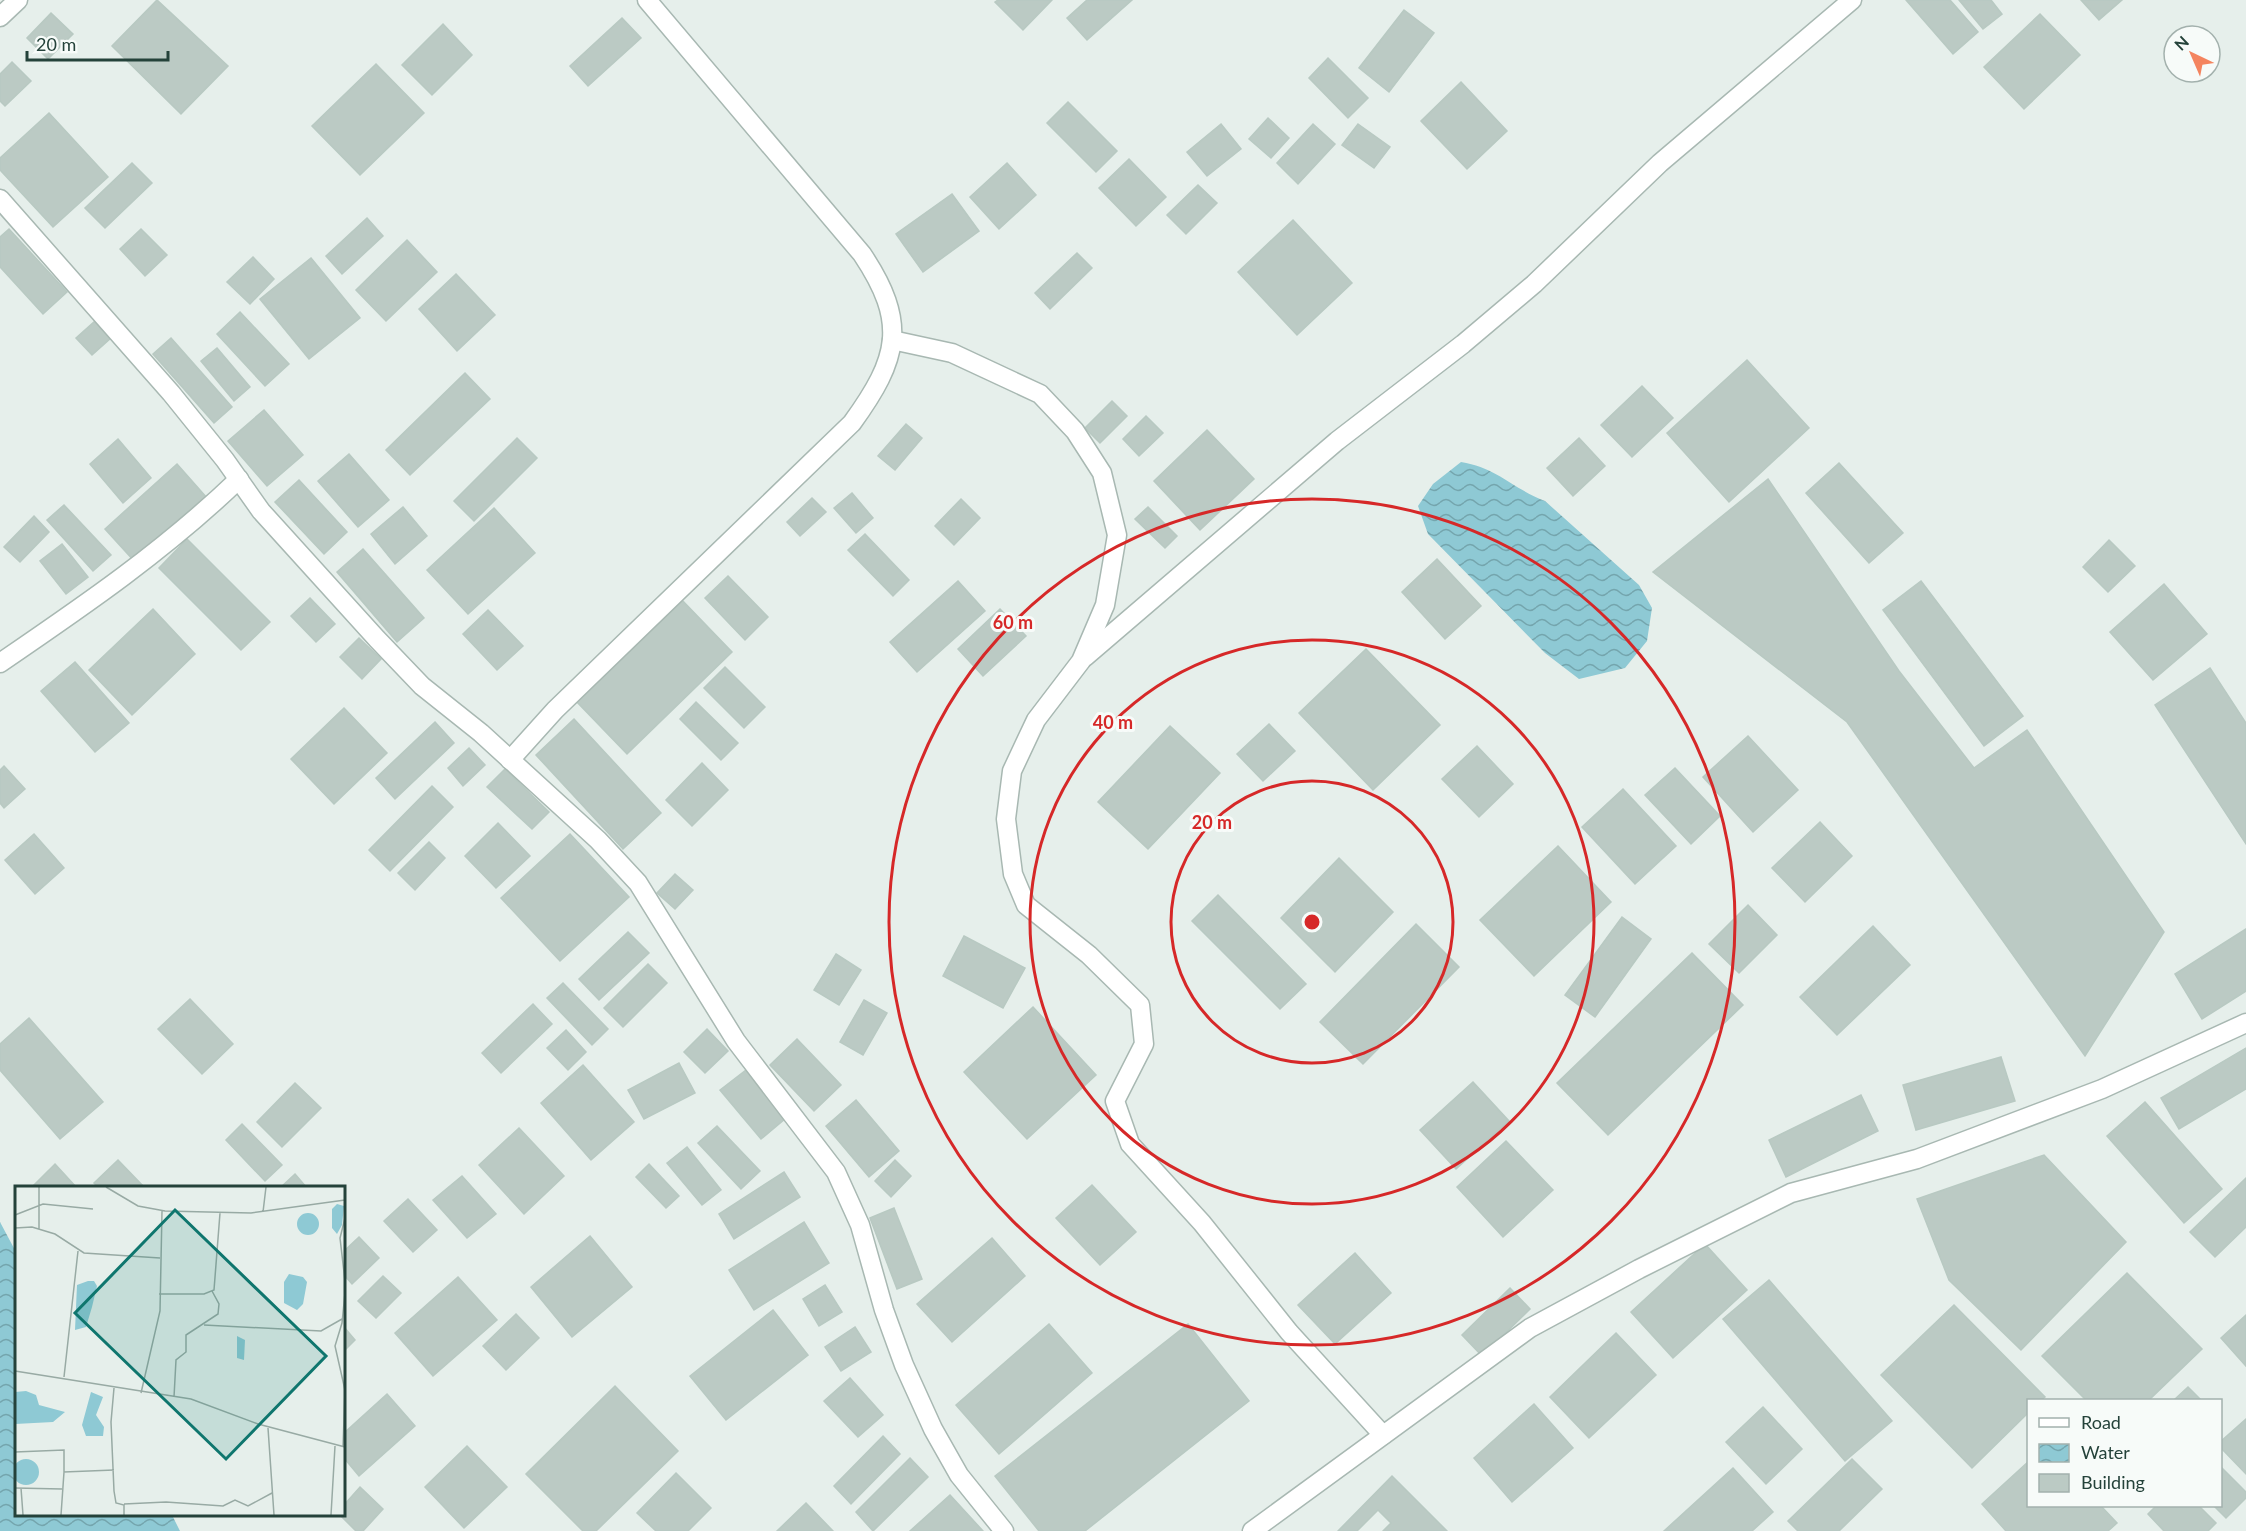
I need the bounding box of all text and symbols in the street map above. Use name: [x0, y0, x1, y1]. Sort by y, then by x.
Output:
scale bar: [27, 24, 168, 62]
north arrow: [2162, 24, 2222, 84]
text: N: [2170, 32, 2192, 54]
text: 20 m: [36, 33, 76, 55]
text: 60 m: [993, 611, 1033, 633]
text: 40 m: [1093, 711, 1133, 733]
text: 20 m: [1192, 811, 1232, 833]
centre of rings: [1302, 912, 1322, 932]
inset map: [15, 1186, 345, 1516]
legend: [2027, 1399, 2222, 1507]
text: Road: [2081, 1411, 2121, 1433]
text: Water: [2081, 1441, 2130, 1463]
text: Building: [2081, 1471, 2145, 1493]

